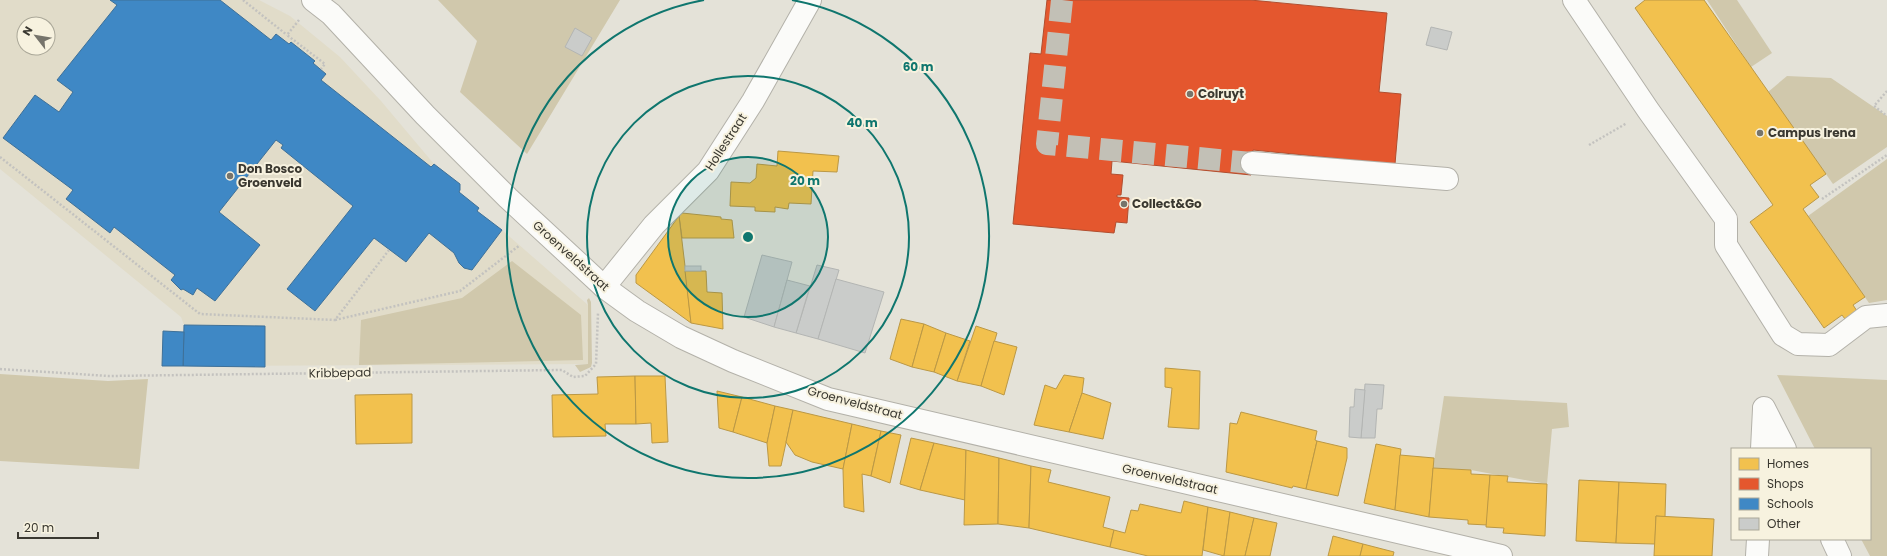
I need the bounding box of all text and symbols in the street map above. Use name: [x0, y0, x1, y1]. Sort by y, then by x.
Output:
north arrow: [16, 16, 56, 56]
text: N: [18, 23, 36, 39]
text: 60 m: [903, 58, 934, 75]
place label: Colruyt: [1198, 85, 1244, 102]
marker: Colruyt: [1185, 89, 1195, 99]
street label: Hollestraat: [701, 110, 750, 174]
text: 40 m: [846, 114, 878, 131]
place label: Campus Irena: [1768, 124, 1856, 141]
marker: Campus Irena: [1755, 128, 1765, 138]
place label: Don Bosco Groenveld: [238, 160, 303, 191]
marker: Don Bosco Groenveld: [225, 171, 235, 181]
text: 20 m: [790, 172, 820, 189]
place label: Collect&Go: [1132, 195, 1202, 212]
marker: Collect&Go: [1119, 199, 1129, 209]
street label: Groenveldstraat: [529, 217, 613, 295]
centre of rings: [741, 230, 755, 244]
street label: Kribbepad: [309, 363, 371, 382]
street label: Groenveldstraat: [806, 382, 904, 423]
legend: [1731, 448, 1871, 540]
text: Homes: [1767, 455, 1809, 472]
street label: Groenveldstraat: [1121, 459, 1220, 498]
text: Shops: [1767, 475, 1804, 492]
text: Schools: [1767, 495, 1814, 512]
scale bar: [18, 514, 98, 540]
text: Other: [1767, 515, 1801, 532]
text: 20 m: [24, 519, 54, 536]

